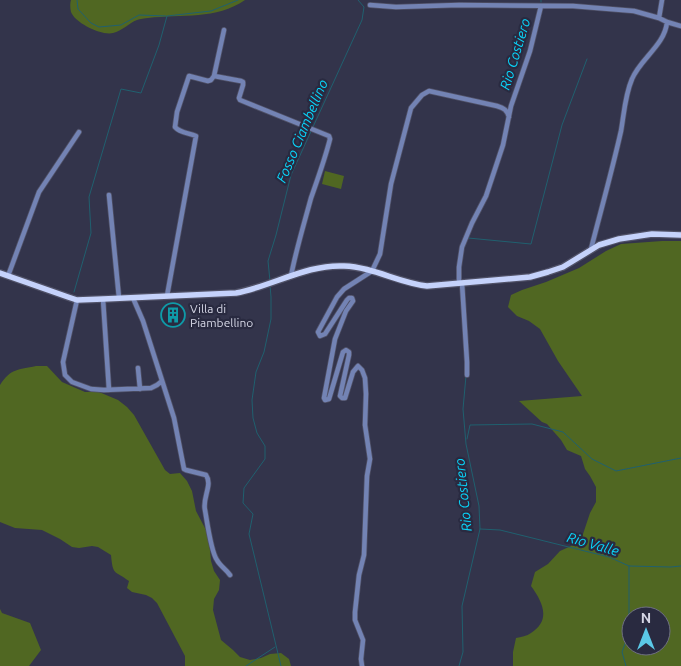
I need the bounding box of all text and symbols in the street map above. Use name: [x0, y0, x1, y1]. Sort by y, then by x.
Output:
water label: Rio Costiero: [497, 16, 534, 92]
water label: Fosso Ciambellino: [273, 77, 331, 185]
building icon: Villa di Piambellino: [160, 302, 186, 328]
place label: Villa di Piambellino: [190, 302, 253, 329]
water label: Rio Costiero: [451, 457, 475, 532]
water label: Rio Valle: [565, 529, 621, 559]
north arrow: [621, 606, 671, 656]
text: N: [641, 610, 651, 626]

